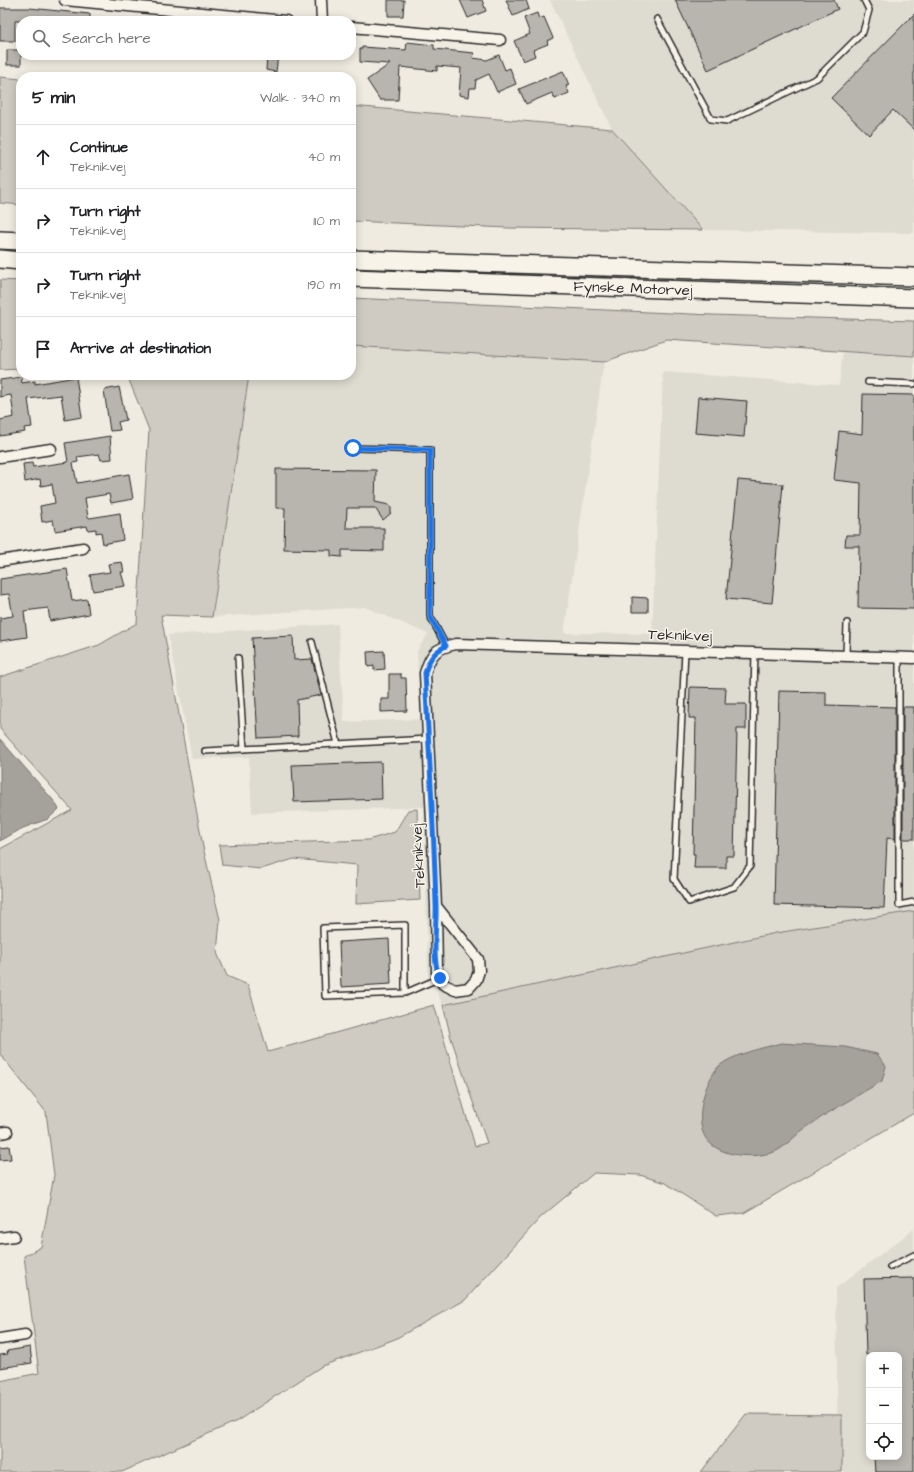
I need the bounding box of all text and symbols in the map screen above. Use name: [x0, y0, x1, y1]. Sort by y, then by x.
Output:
search box: [16, 16, 356, 60]
icon: search: [30, 27, 52, 49]
text: Search here: [62, 28, 151, 49]
text: 5 min: [32, 86, 75, 110]
text: Walk · 340 m: [260, 89, 340, 107]
text: Continue: [70, 137, 128, 158]
icon: ahead: [32, 146, 54, 168]
text: 40 m: [308, 148, 340, 166]
text: Teknikvej: [70, 158, 126, 176]
text: Turn right: [70, 201, 141, 222]
icon: right: [32, 210, 54, 232]
text: 110 m: [313, 212, 340, 230]
text: Teknikvej: [70, 222, 126, 240]
text: Turn right: [70, 265, 141, 286]
icon: right: [32, 274, 54, 296]
text: 190 m: [307, 276, 340, 294]
street label: Fynske Motorvej: [573, 276, 693, 302]
text: Teknikvej: [70, 286, 126, 304]
icon: arrive: [32, 338, 54, 360]
text: Arrive at destination: [70, 338, 211, 359]
route start: [344, 439, 362, 457]
street label: Teknikvej: [648, 624, 713, 647]
street label: Teknikvej: [406, 823, 431, 889]
route end: [431, 969, 449, 987]
map controls: [866, 1352, 902, 1460]
button: +: [866, 1352, 902, 1388]
button: −: [866, 1388, 902, 1424]
button: locate: [866, 1424, 902, 1460]

